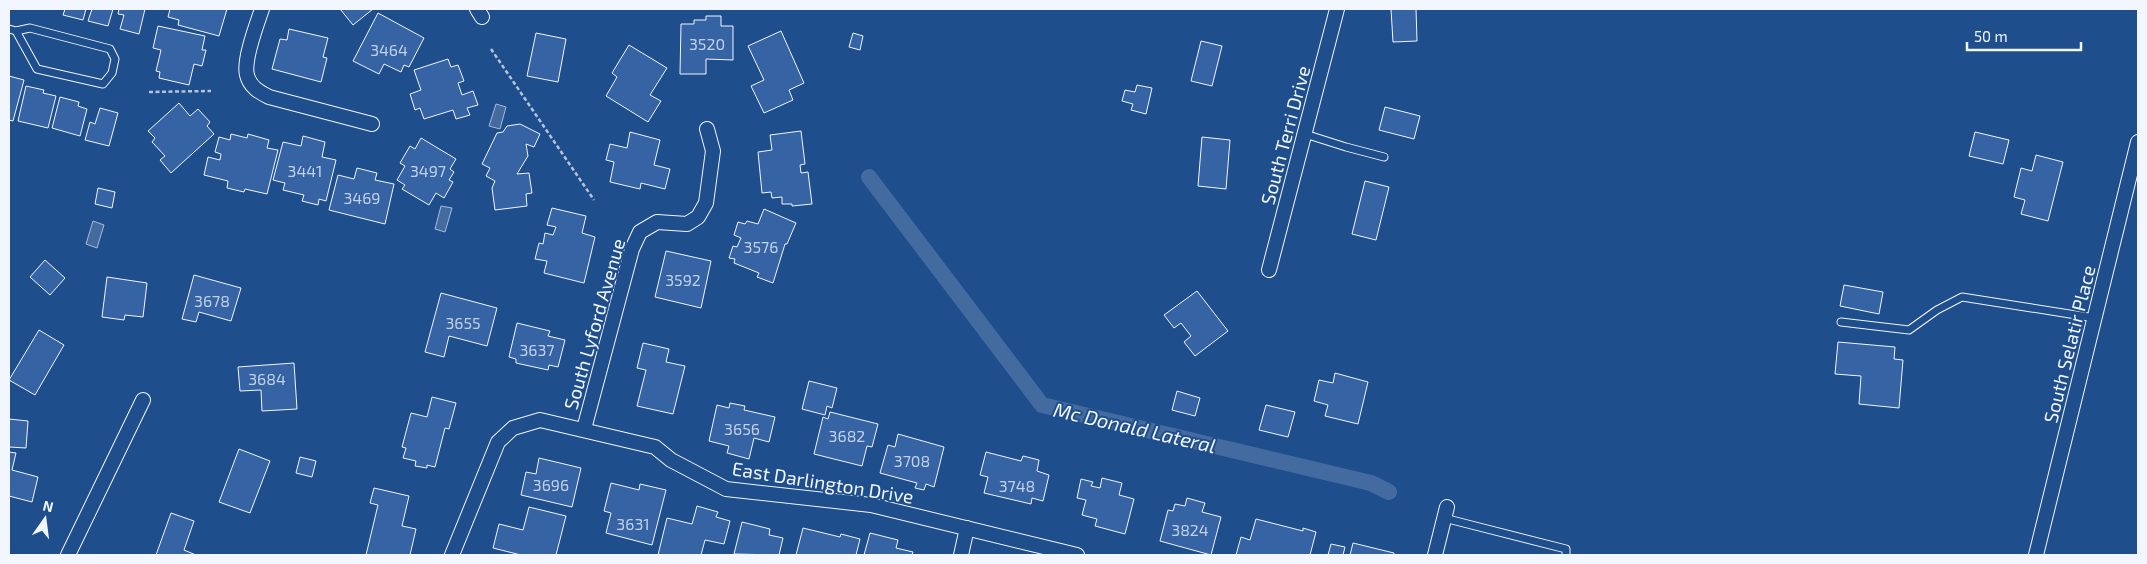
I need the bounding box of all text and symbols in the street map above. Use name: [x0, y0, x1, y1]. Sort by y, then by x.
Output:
scale bar: [1967, 20, 2081, 52]
text: 50 m: [1974, 27, 2008, 45]
house number: 3520: [689, 34, 725, 53]
house number: 3464: [370, 40, 408, 59]
street label: South Terri Drive: [1255, 63, 1315, 207]
house number: 3441: [288, 161, 322, 180]
house number: 3497: [410, 161, 446, 180]
house number: 3469: [343, 188, 381, 207]
street label: South Lyford Avenue: [559, 236, 629, 412]
house number: 3576: [744, 237, 778, 256]
street label: South Selatir Place: [2038, 263, 2100, 425]
house number: 3592: [665, 270, 701, 289]
house number: 3678: [194, 291, 230, 310]
house number: 3655: [445, 313, 481, 332]
house number: 3637: [519, 340, 555, 359]
house number: 3684: [248, 369, 286, 388]
water label: Mc Donald Lateral: [1051, 397, 1219, 457]
house number: 3656: [724, 419, 760, 438]
house number: 3682: [829, 426, 865, 445]
house number: 3708: [894, 451, 930, 470]
street label: East Darlington Drive: [731, 456, 915, 508]
house number: 3696: [533, 475, 569, 494]
house number: 3748: [999, 476, 1035, 495]
north arrow: [20, 494, 70, 544]
text: N: [41, 496, 55, 515]
house number: 3631: [616, 514, 650, 533]
house number: 3824: [1171, 520, 1209, 539]

